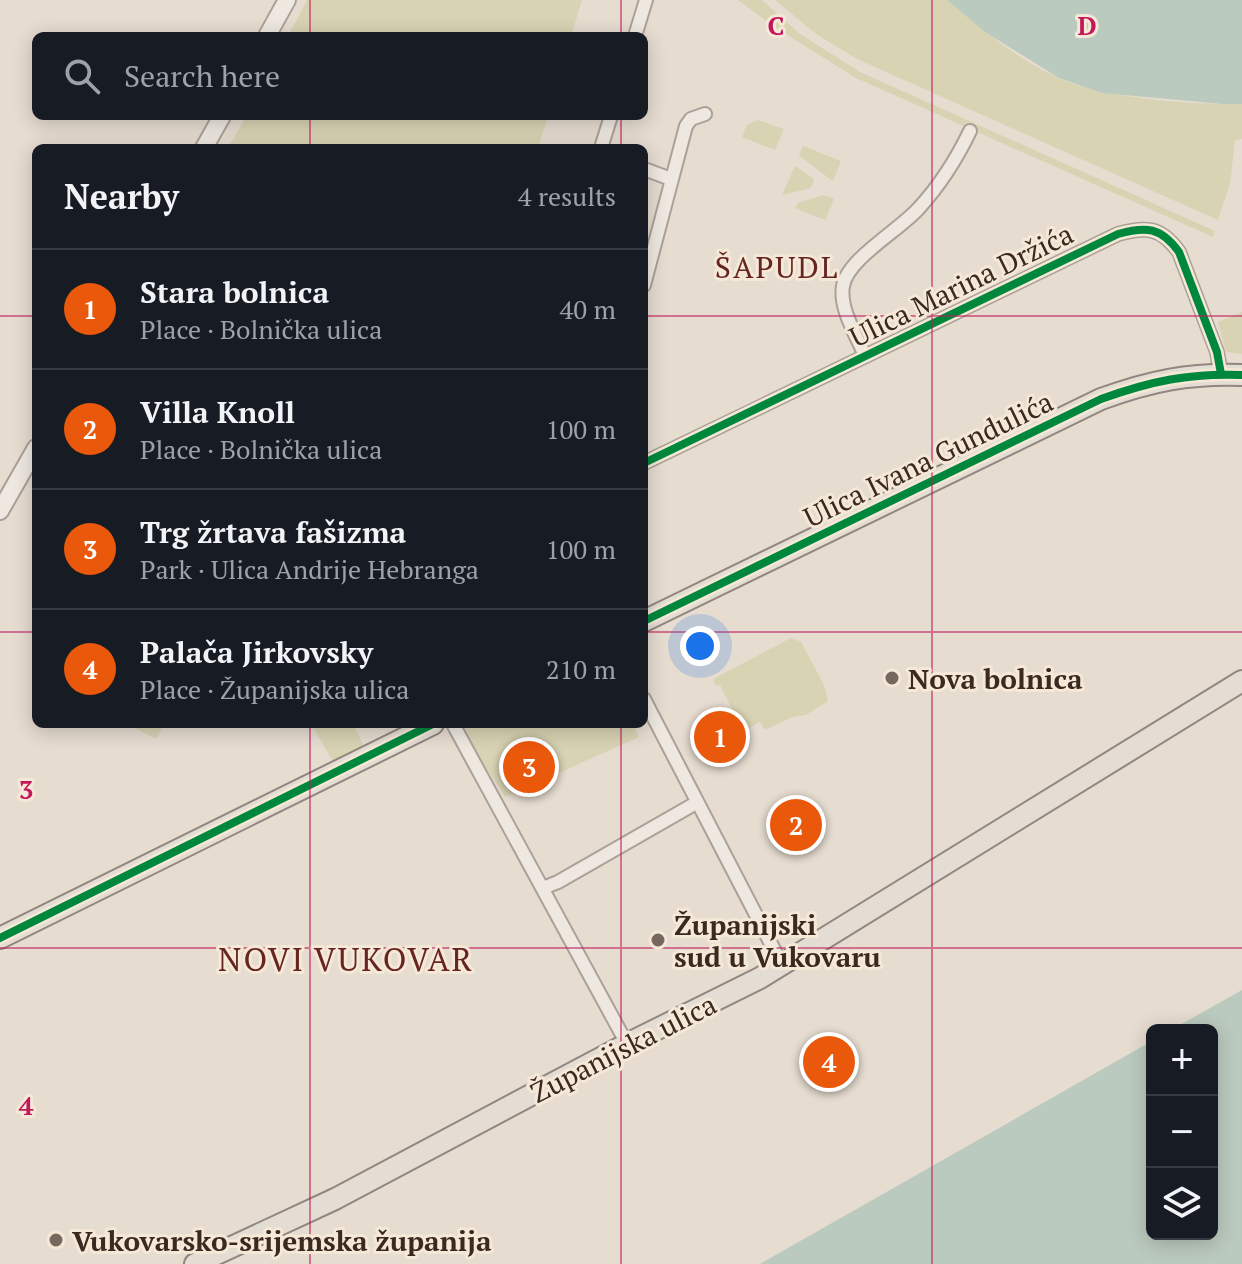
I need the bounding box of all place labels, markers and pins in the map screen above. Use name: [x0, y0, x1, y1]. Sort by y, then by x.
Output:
place label: Nova bolnica: [908, 660, 1083, 697]
marker: Nova bolnica: [883, 669, 901, 687]
pin: 1: [694, 707, 746, 767]
pin: 3: [503, 737, 555, 797]
pin: 2: [770, 795, 822, 855]
place label: Županijski sud u Vukovaru: [674, 906, 881, 975]
marker: Županijski sud u Vukovaru: [649, 931, 667, 949]
pin: 4: [803, 1032, 855, 1092]
place label: Vukovarsko-srijemska županija: [72, 1222, 492, 1259]
marker: Vukovarsko-srijemska županija: [47, 1231, 65, 1249]

